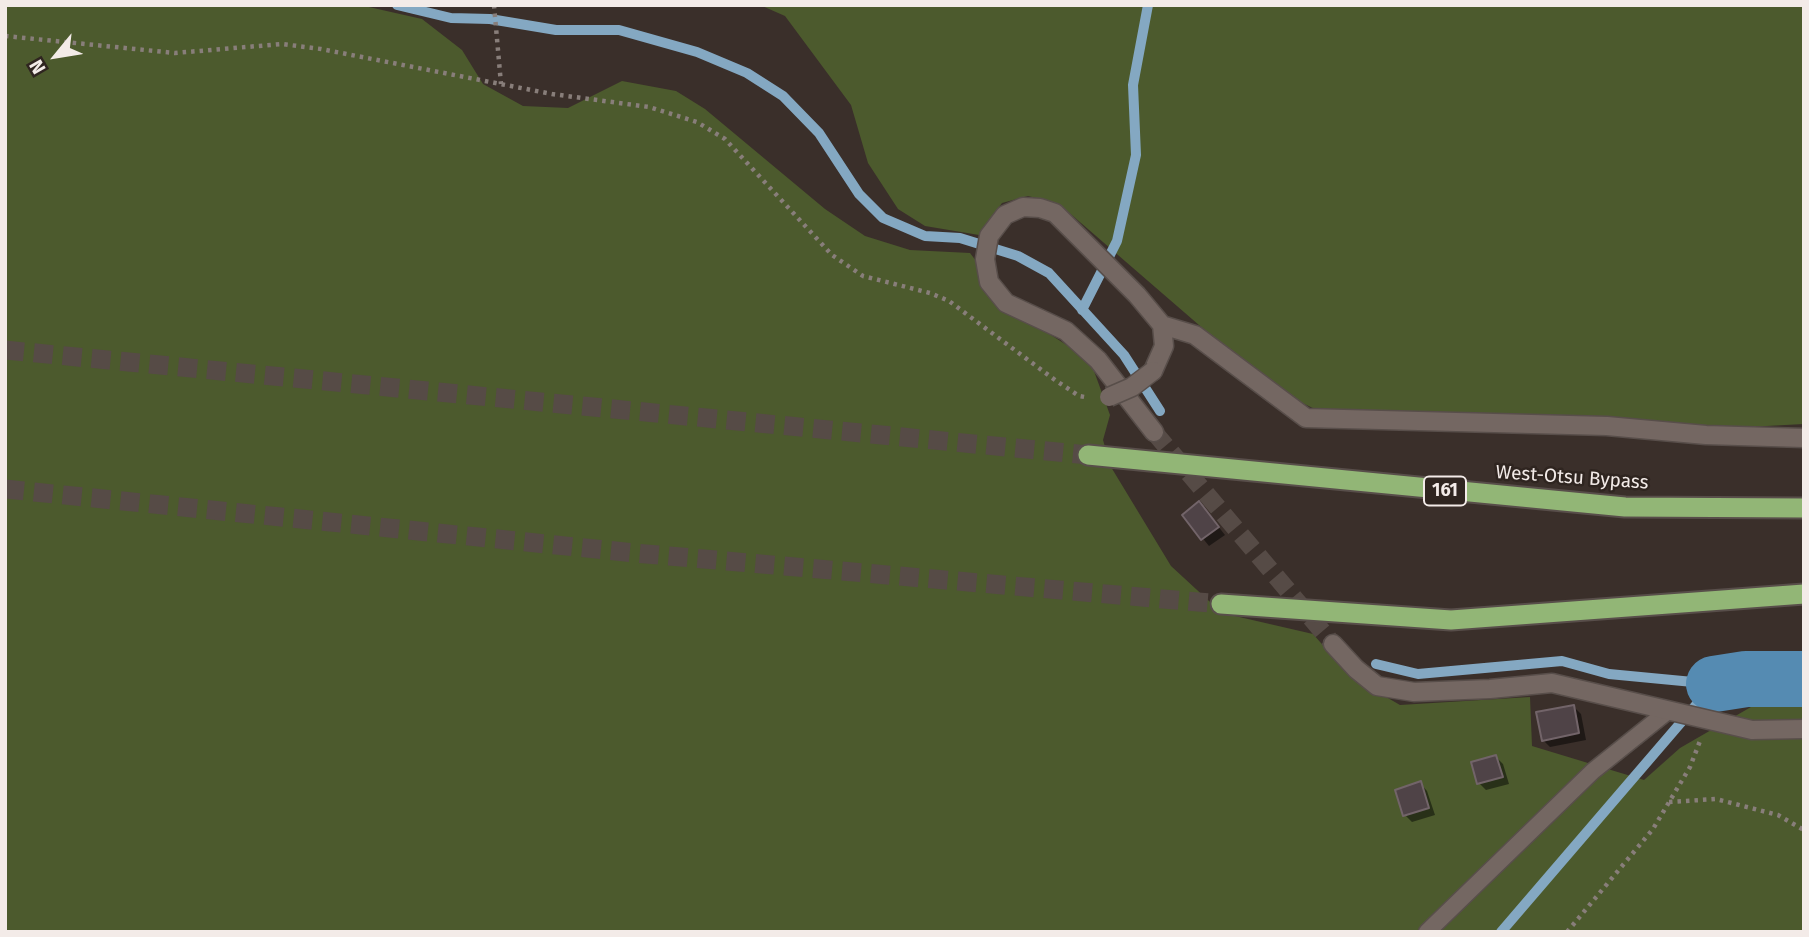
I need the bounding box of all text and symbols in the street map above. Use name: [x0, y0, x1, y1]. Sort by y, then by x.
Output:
north arrow: [21, 21, 91, 91]
text: N: [24, 56, 50, 78]
street label: West-Otsu Bypass: [1495, 461, 1649, 495]
road number: 161: [1424, 476, 1466, 505]

